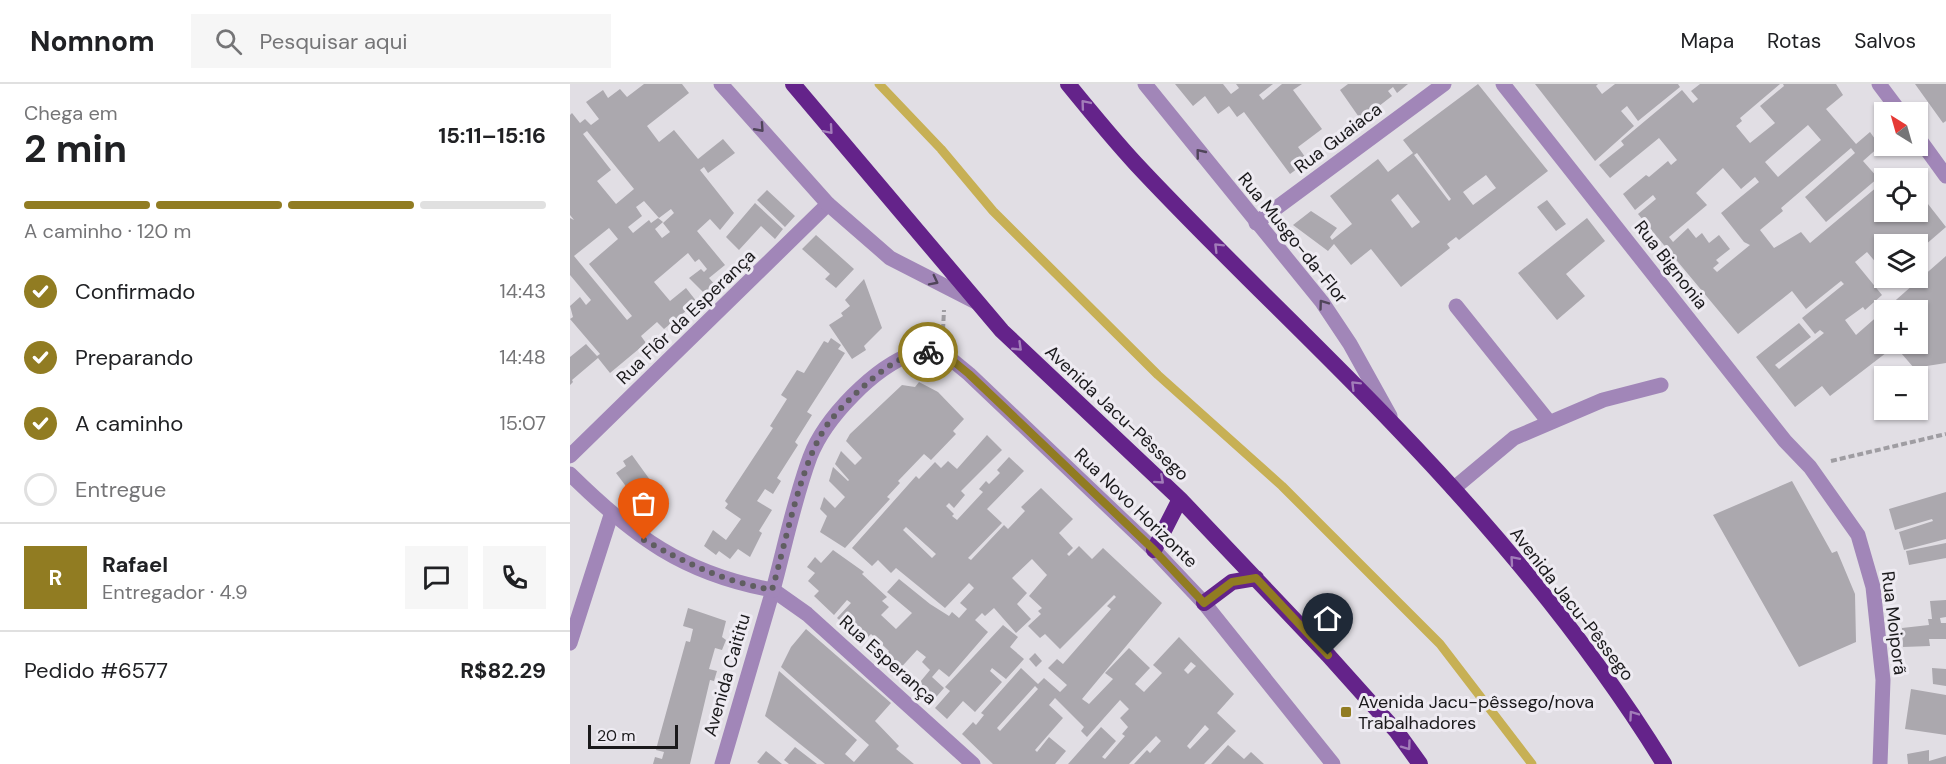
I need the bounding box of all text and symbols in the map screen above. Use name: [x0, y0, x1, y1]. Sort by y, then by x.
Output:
search box: [191, 14, 611, 68]
text: Nomnom: [30, 23, 155, 60]
icon: search: [212, 25, 245, 58]
text: Pesquisar aqui: [260, 27, 408, 56]
text: Mapa: [1680, 27, 1734, 55]
text: Rotas: [1767, 27, 1821, 55]
text: Salvos: [1854, 27, 1916, 55]
street label: Rua Guaiaca: [1289, 97, 1387, 179]
text: Chega em: [24, 100, 118, 126]
one-way arrow: [1081, 100, 1092, 111]
north arrow: [1874, 102, 1928, 156]
map controls: [1874, 102, 1928, 420]
text: 15:11–15:16: [438, 121, 546, 150]
one-way arrow: [753, 121, 764, 132]
text: 2 min: [24, 123, 127, 174]
one-way arrow: [822, 123, 833, 134]
one-way arrow: [1197, 149, 1208, 160]
street label: Rua Musgo-da-Flor: [1233, 168, 1354, 309]
button: locate: [1874, 168, 1928, 222]
street label: Rua Bignonia: [1629, 216, 1713, 314]
text: A caminho · 120 m: [24, 218, 191, 244]
button: layers: [1874, 234, 1928, 288]
one-way arrow: [1214, 243, 1225, 254]
street label: Rua Flôr da Esperança: [611, 244, 761, 390]
one-way arrow: [928, 274, 938, 285]
icon: check: [24, 275, 57, 308]
text: Confirmado: [75, 277, 195, 306]
text: 14:43: [500, 278, 546, 304]
one-way arrow: [1319, 300, 1330, 311]
button: +: [1874, 300, 1928, 354]
courier: [898, 322, 958, 382]
icon: bike: [912, 336, 945, 369]
one-way arrow: [1011, 340, 1021, 351]
street label: Avenida Jacu-Pêssego: [1040, 340, 1194, 486]
icon: check: [24, 341, 57, 374]
text: Preparando: [75, 343, 193, 372]
text: 14:48: [499, 344, 546, 370]
button: −: [1874, 366, 1928, 420]
one-way arrow: [1351, 382, 1362, 393]
icon: check: [24, 407, 57, 440]
text: A caminho: [75, 409, 183, 438]
text: 15:07: [499, 410, 546, 436]
street label: Rua Novo Horizonte: [1069, 443, 1203, 573]
one-way arrow: [1153, 473, 1164, 484]
text: Entregue: [75, 475, 166, 504]
pin: [618, 478, 669, 540]
icon: bag: [627, 487, 660, 520]
street label: Avenida Jacu-Pêssego: [1504, 522, 1640, 686]
button: chat: [405, 546, 468, 609]
button: phone: [483, 546, 546, 609]
text: Rafael: [102, 550, 168, 579]
one-way arrow: [1510, 556, 1521, 567]
text: R: [49, 563, 62, 592]
street label: Rua Moiporã: [1876, 570, 1912, 676]
text: Entregador · 4.9: [102, 579, 247, 605]
pin: [1302, 593, 1353, 655]
icon: home: [1311, 602, 1344, 635]
street label: Rua Esperança: [834, 610, 942, 710]
street label: Avenida Caititu: [698, 611, 756, 739]
text: Pedido #6577: [24, 656, 168, 685]
text: R$82.29: [460, 656, 546, 685]
place label: Avenida Jacu-pêssego/nova Trabalhadores: [1358, 690, 1594, 735]
marker: Avenida Jacu-pêssego/nova Trabalhadores: [1339, 705, 1353, 719]
one-way arrow: [1629, 710, 1640, 721]
scale bar: [588, 722, 678, 750]
text: 20 m: [597, 725, 636, 746]
one-way arrow: [1400, 739, 1411, 750]

